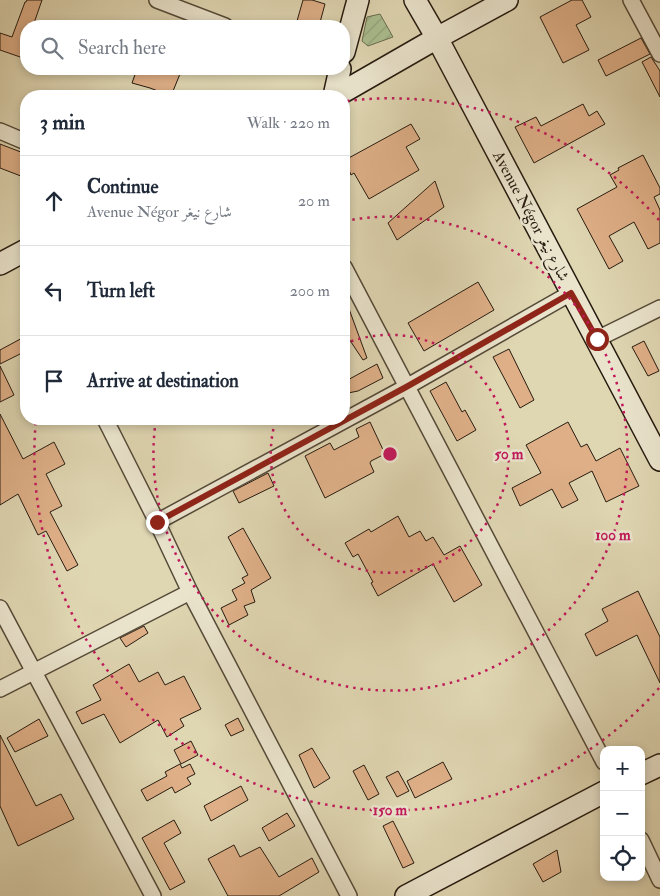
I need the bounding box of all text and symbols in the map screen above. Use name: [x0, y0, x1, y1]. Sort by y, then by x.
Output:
search box: [20, 20, 350, 75]
icon: search: [38, 34, 66, 62]
text: Search here: [78, 36, 166, 60]
text: 3 min: [40, 109, 85, 136]
text: Walk · 220 m: [247, 113, 330, 133]
street label: Avenue Négor شارع نيغر: [485, 146, 574, 286]
text: Continue: [87, 175, 158, 199]
icon: ahead: [40, 187, 68, 215]
text: 20 m: [298, 191, 330, 211]
text: Avenue Négor شارع نيغر: [87, 202, 232, 222]
icon: left: [40, 277, 68, 305]
text: Turn left: [87, 279, 155, 303]
text: 200 m: [290, 281, 330, 301]
route start: [586, 328, 609, 351]
icon: arrive: [40, 367, 68, 395]
text: Arrive at destination: [87, 369, 239, 393]
centre of rings: [381, 445, 399, 463]
text: 50 m: [495, 445, 524, 464]
route end: [146, 511, 169, 534]
text: 100 m: [595, 526, 631, 545]
map controls: [600, 746, 645, 881]
button: +: [600, 746, 645, 791]
button: −: [600, 791, 645, 836]
text: 150 m: [373, 801, 407, 820]
button: locate: [600, 836, 645, 881]

